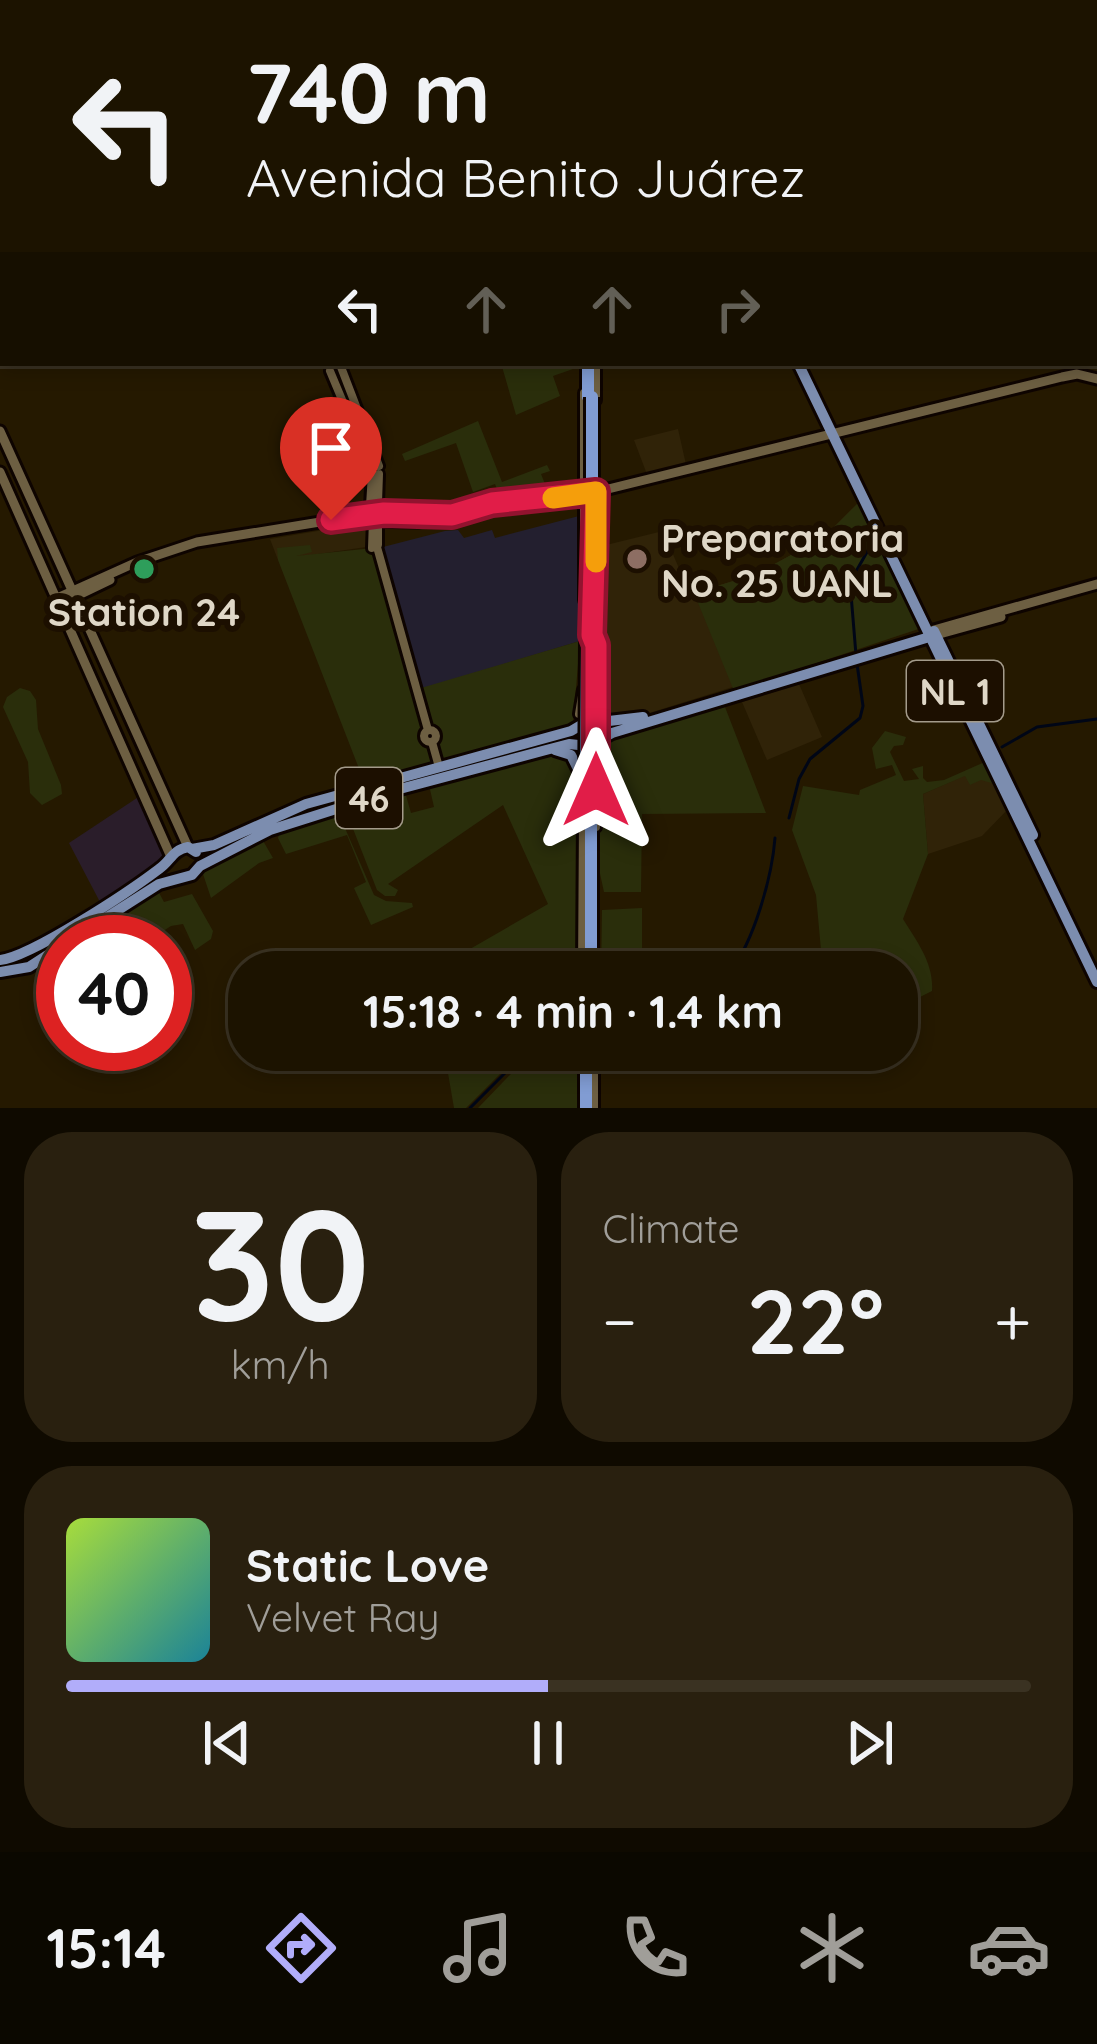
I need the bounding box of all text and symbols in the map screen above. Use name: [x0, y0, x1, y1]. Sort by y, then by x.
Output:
text: 740 m: [246, 39, 491, 144]
icon: left: [48, 48, 204, 204]
text: Avenida Benito Juárez: [246, 143, 805, 211]
icon: left: [327, 276, 393, 342]
icon: ahead: [453, 276, 519, 342]
icon: ahead: [579, 276, 645, 342]
icon: right: [705, 276, 771, 342]
pin: [280, 397, 382, 520]
icon: arrive: [298, 415, 364, 481]
place label: Preparatoria No. 25 UANL: [661, 513, 904, 607]
marker: Preparatoria No. 25 UANL: [624, 546, 650, 572]
marker: Station 24: [131, 556, 157, 582]
place label: Station 24: [48, 587, 240, 636]
road number: NL 1: [907, 661, 1003, 721]
position arrow: [533, 727, 659, 853]
road number: 46: [336, 768, 402, 828]
speed limit sign: 40: [36, 915, 192, 1071]
text: 15:18 · 4 min · 1.4 km: [363, 983, 783, 1039]
text: 30: [190, 1164, 370, 1359]
text: Climate: [603, 1204, 740, 1253]
text: 22°: [746, 1264, 884, 1377]
text: −: [603, 1279, 637, 1362]
text: +: [994, 1279, 1031, 1362]
text: km/h: [231, 1340, 330, 1389]
text: Static Love: [246, 1537, 489, 1593]
text: Velvet Ray: [246, 1593, 439, 1642]
icon: previous: [194, 1710, 260, 1776]
icon: pause: [515, 1710, 581, 1776]
icon: next: [837, 1710, 903, 1776]
icon: directions: [259, 1906, 343, 1990]
icon: music: [436, 1906, 520, 1990]
icon: phone: [613, 1906, 697, 1990]
icon: climate: [790, 1906, 874, 1990]
icon: car: [967, 1906, 1051, 1990]
text: 15:14: [46, 1914, 166, 1982]

